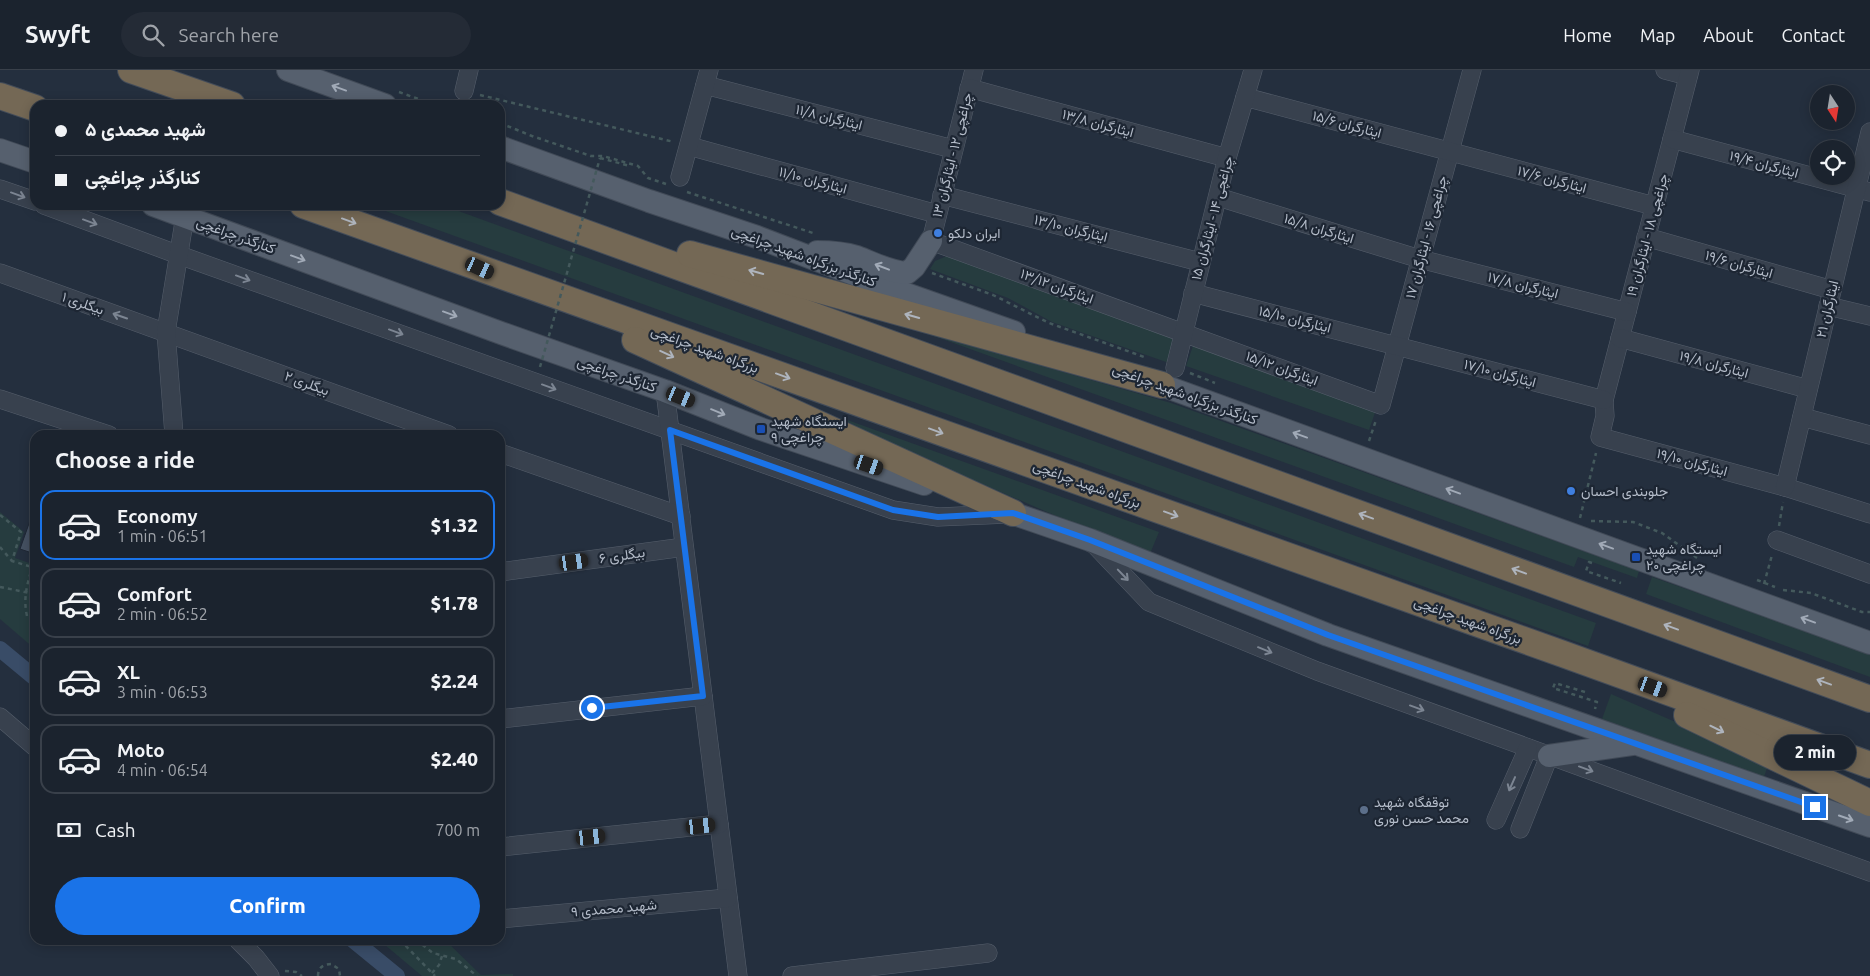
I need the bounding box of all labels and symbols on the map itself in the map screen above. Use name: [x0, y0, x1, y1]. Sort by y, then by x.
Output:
one-way arrow: [332, 83, 347, 92]
north arrow: [1810, 85, 1855, 130]
street label: چراغچی ۱۲ - ایثارگران ۱۳: [929, 91, 977, 220]
street label: ایثارگران ۱۱/۸: [794, 101, 864, 134]
street label: ایثارگران ۱۳/۸: [1060, 106, 1136, 141]
street label: ایثارگران ۱۵/۶: [1310, 107, 1383, 142]
street label: ایثارگران ۱۹/۴: [1728, 147, 1800, 182]
street label: چراغچی ۱۴ - ایثارگران ۱۵: [1188, 154, 1238, 282]
street label: ایثارگران ۱۷/۶: [1515, 162, 1588, 197]
street label: ایثارگران ۱۱/۱۰: [777, 163, 849, 198]
street label: چراغچی ۱۸ - ایثارگران ۱۹: [1623, 172, 1673, 299]
street label: چراغچی ۱۶ - ایثارگران ۱۷: [1402, 174, 1452, 301]
one-way arrow: [9, 191, 25, 200]
street label: ایثارگران ۱۵/۸: [1282, 210, 1356, 247]
street label: ایثارگران ۱۳/۱۰: [1032, 211, 1109, 246]
street label: کنارگذر چراغچی: [194, 213, 278, 259]
one-way arrow: [341, 217, 357, 227]
one-way arrow: [82, 218, 97, 227]
street label: کنارگذر بزرگراه شهید چراغچی: [729, 222, 879, 292]
place label: ایران دلکو: [948, 225, 1001, 242]
marker: ایران دلکو: [932, 227, 944, 239]
street label: ایثارگران ۱۹/۶: [1703, 247, 1775, 282]
one-way arrow: [290, 254, 305, 263]
car: [463, 255, 496, 281]
one-way arrow: [875, 262, 890, 271]
street label: ایثارگران ۱۳/۱۲: [1018, 265, 1096, 308]
one-way arrow: [748, 267, 764, 276]
street label: ایثارگران ۱۷/۸: [1486, 268, 1560, 302]
one-way arrow: [235, 274, 250, 283]
street label: ایثارگران ۲۱: [1813, 279, 1842, 339]
street label: بیگلری ۱: [60, 288, 106, 319]
street label: ایثارگران ۱۵/۱۰: [1257, 302, 1333, 337]
one-way arrow: [112, 310, 128, 320]
one-way arrow: [442, 310, 457, 319]
one-way arrow: [905, 310, 921, 320]
street label: بزرگراه شهید چراغچی: [648, 322, 761, 378]
one-way arrow: [388, 328, 403, 337]
street label: ایثارگران ۱۹/۸: [1677, 347, 1750, 382]
street label: ایثارگران ۱۵/۱۲: [1243, 348, 1320, 389]
one-way arrow: [659, 350, 674, 360]
street label: کنارگذر چراغچی: [575, 353, 659, 397]
street label: ایثارگران ۱۷/۱۰: [1462, 356, 1538, 391]
street label: کنارگذر بزرگراه شهید چراغچی: [1110, 360, 1260, 430]
street label: بیگلری ۲: [282, 368, 332, 399]
one-way arrow: [774, 372, 790, 381]
one-way arrow: [541, 383, 556, 392]
car: [664, 384, 697, 410]
one-way arrow: [710, 407, 725, 417]
place label: ایستگاه شهید چراغچی ۹: [771, 413, 847, 447]
marker: ایستگاه شهید چراغچی ۹: [755, 423, 767, 435]
one-way arrow: [927, 427, 943, 436]
one-way arrow: [1293, 430, 1309, 439]
street label: ایثارگران ۱۹/۱۰: [1655, 445, 1729, 480]
car: [852, 453, 885, 477]
street label: بزرگراه شهید چراغچی: [1030, 457, 1143, 513]
place label: جلوبندی احسان: [1581, 483, 1668, 500]
marker: جلوبندی احسان: [1565, 485, 1577, 497]
one-way arrow: [1446, 486, 1461, 495]
one-way arrow: [1163, 510, 1179, 520]
one-way arrow: [1358, 510, 1374, 520]
one-way arrow: [1599, 541, 1614, 550]
place label: ایستگاه شهید چراغچی ۲۰: [1646, 541, 1722, 575]
street label: بیگلری ۶: [598, 544, 646, 567]
marker: ایستگاه شهید چراغچی ۲۰: [1630, 551, 1642, 563]
car: [558, 552, 589, 572]
one-way arrow: [1512, 566, 1527, 575]
one-way arrow: [1117, 569, 1129, 582]
street label: بزرگراه شهید چراغچی: [1411, 593, 1524, 649]
one-way arrow: [1801, 615, 1816, 624]
one-way arrow: [1664, 622, 1680, 631]
one-way arrow: [1257, 646, 1272, 655]
car: [1636, 675, 1669, 699]
one-way arrow: [1817, 677, 1832, 686]
route start: [581, 697, 603, 719]
one-way arrow: [1409, 704, 1424, 713]
one-way arrow: [1709, 725, 1724, 734]
callout: 2 min: [1774, 734, 1856, 770]
one-way arrow: [1578, 765, 1593, 774]
one-way arrow: [1507, 776, 1517, 791]
place label: توقفگاه شهید محمد حسن نوری: [1374, 794, 1469, 827]
route end: [1804, 796, 1826, 818]
marker: توقفگاه شهید محمد حسن نوری: [1358, 804, 1370, 816]
one-way arrow: [1838, 814, 1854, 823]
car: [685, 817, 716, 835]
car: [575, 828, 606, 846]
street label: شهید محمدی ۹: [570, 896, 658, 921]

